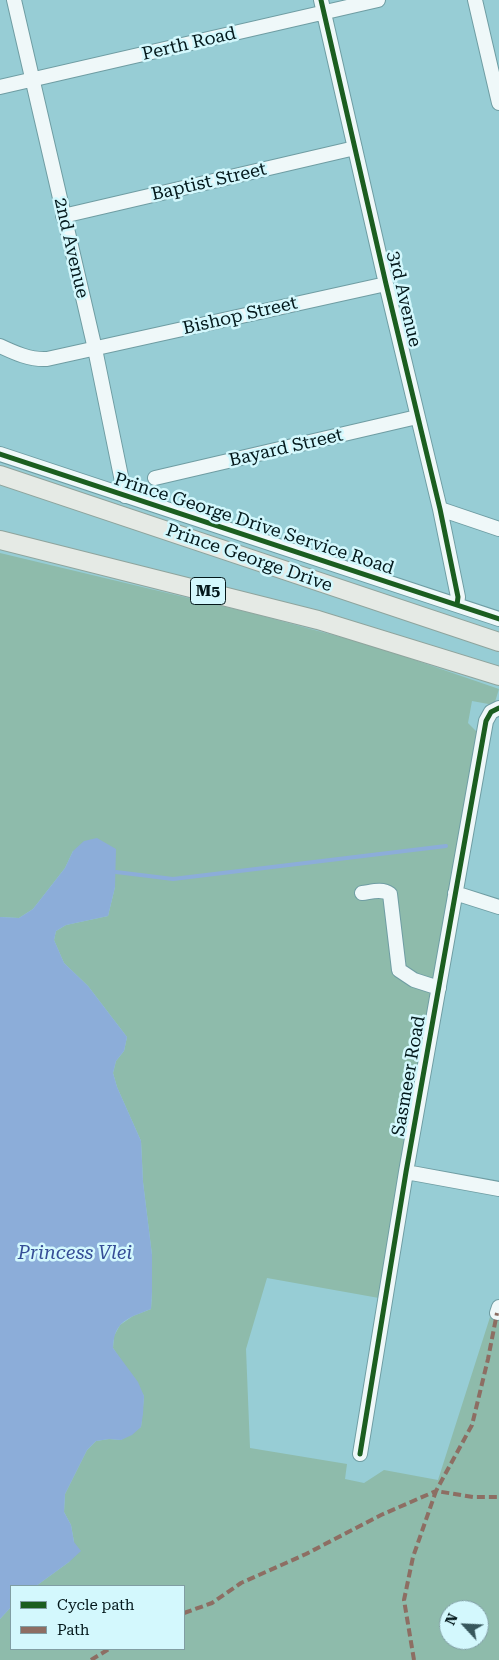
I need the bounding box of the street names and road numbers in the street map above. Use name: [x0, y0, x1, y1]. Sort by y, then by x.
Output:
street label: Perth Road: [140, 23, 238, 65]
street label: Baptist Street: [149, 158, 269, 206]
street label: 2nd Avenue: [49, 196, 93, 300]
street label: 3rd Avenue: [382, 249, 426, 349]
street label: Bishop Street: [181, 292, 299, 340]
street label: Bayard Street: [227, 424, 345, 472]
street label: Prince George Drive Service Road: [111, 468, 397, 580]
street label: Prince George Drive: [163, 519, 335, 597]
road number: M5: [190, 578, 226, 604]
street label: Sasmeer Road: [388, 1014, 430, 1138]

